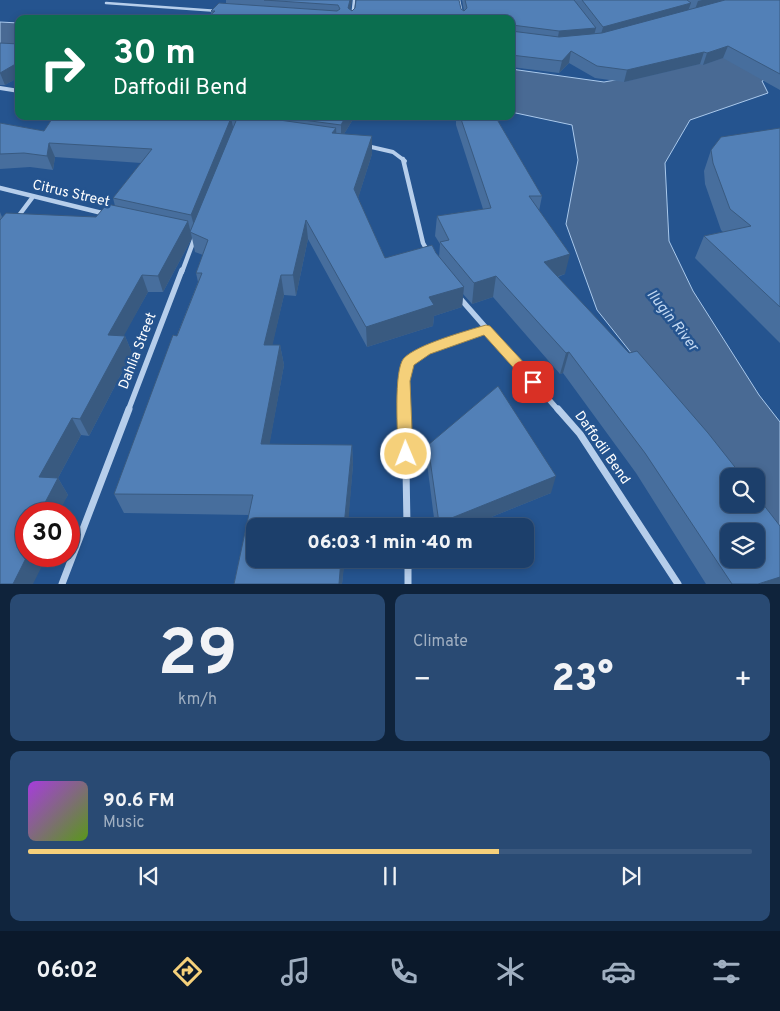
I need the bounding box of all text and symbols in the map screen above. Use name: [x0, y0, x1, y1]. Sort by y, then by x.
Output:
text: 30 m: [113, 32, 196, 76]
icon: right: [30, 35, 95, 100]
text: Daffodil Bend: [113, 75, 247, 102]
street label: Citrus Street: [31, 177, 111, 211]
water label: Ilugin River: [642, 286, 703, 357]
street label: Dahlia Street: [116, 310, 160, 392]
pin: [512, 361, 554, 403]
icon: arrive: [519, 368, 547, 396]
street label: Daffodil Bend: [571, 408, 633, 488]
position arrow: [379, 427, 431, 479]
map controls: [720, 468, 765, 568]
button: search: [720, 468, 765, 513]
speed limit sign: 30: [15, 502, 80, 567]
button: layers: [720, 523, 765, 568]
text: 06:03 · 1 min · 40 m: [307, 531, 473, 555]
text: 29: [158, 616, 237, 698]
text: Climate: [413, 632, 468, 652]
text: 23°: [552, 656, 613, 705]
text: −: [413, 663, 431, 699]
text: +: [734, 663, 752, 699]
text: km/h: [178, 690, 217, 710]
text: 90.6 FM: [103, 789, 175, 813]
text: Music: [103, 813, 144, 833]
icon: previous: [135, 862, 163, 890]
icon: pause: [376, 862, 404, 890]
icon: next: [617, 862, 645, 890]
icon: directions: [170, 954, 205, 989]
icon: music: [278, 954, 313, 989]
icon: phone: [386, 954, 421, 989]
icon: climate: [493, 954, 528, 989]
icon: car: [601, 954, 636, 989]
icon: filters: [709, 954, 744, 989]
text: 06:02: [36, 958, 98, 985]

